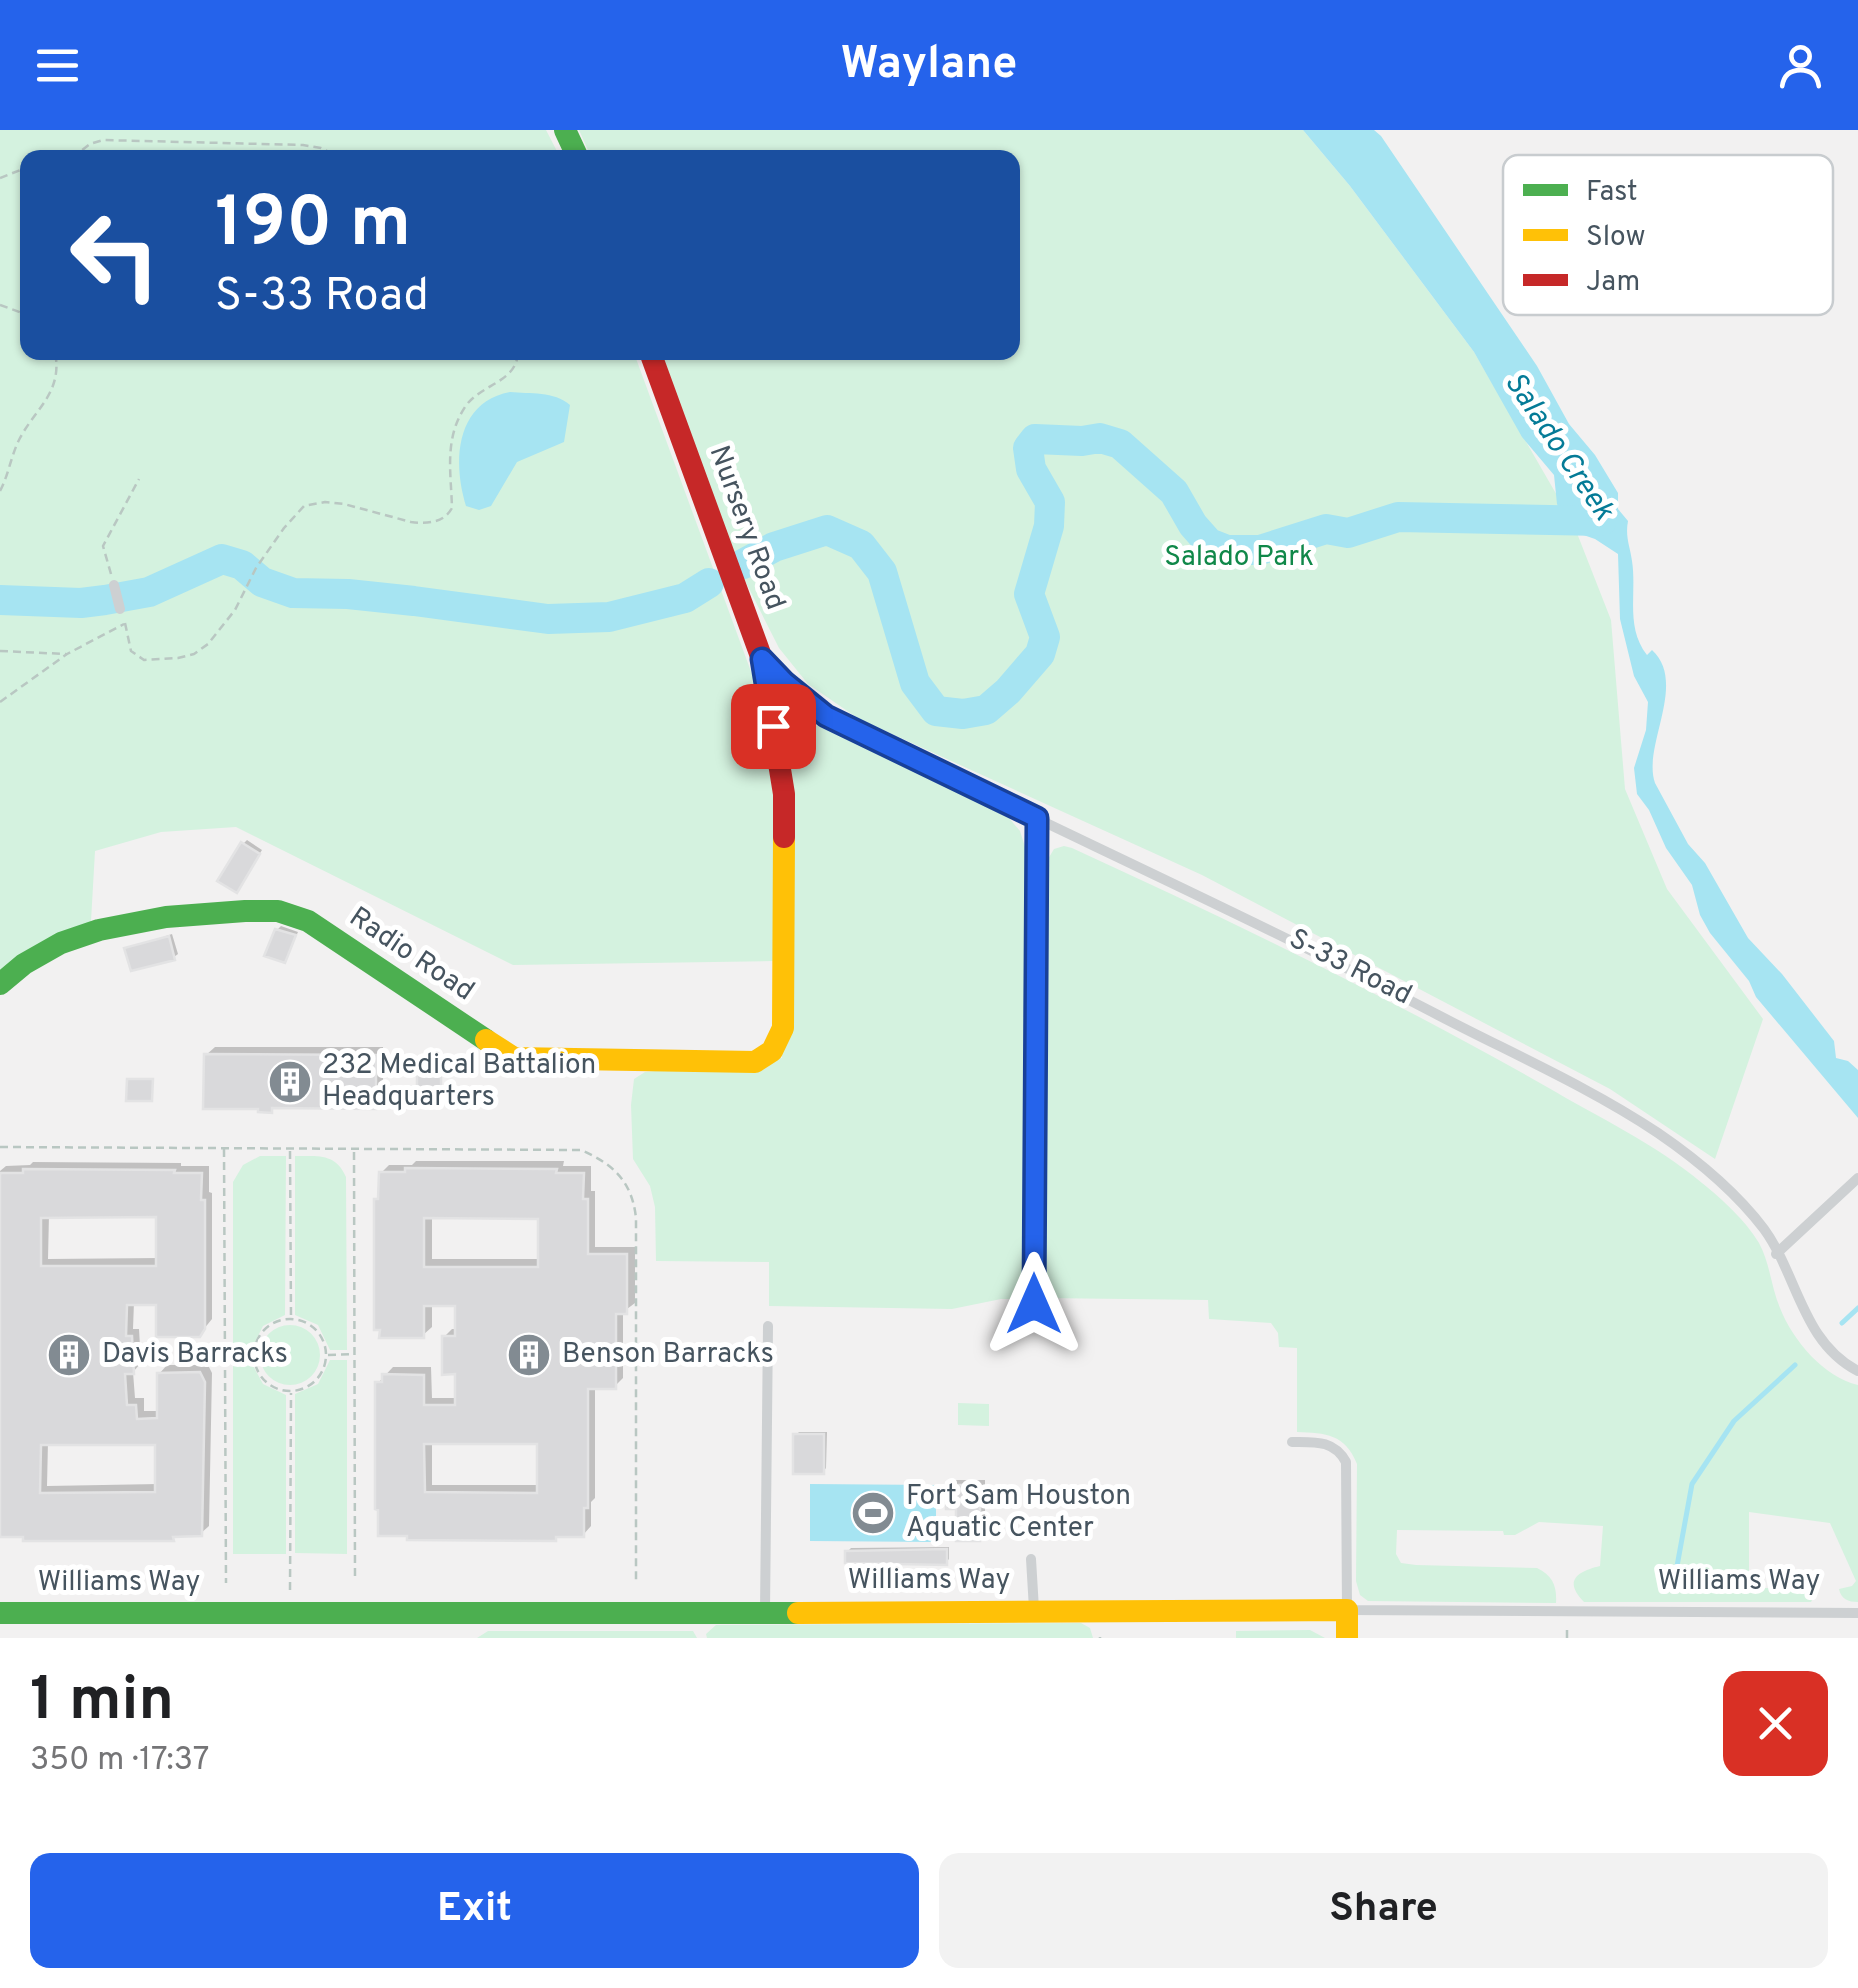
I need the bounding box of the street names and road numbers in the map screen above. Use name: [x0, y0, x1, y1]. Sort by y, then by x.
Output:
street label: Nursery Road: [700, 441, 792, 615]
street label: Radio Road: [342, 900, 480, 1010]
street label: S-33 Road: [1283, 922, 1417, 1014]
street label: Williams Way: [848, 1563, 1010, 1599]
street label: Williams Way: [1658, 1564, 1820, 1600]
street label: Williams Way: [38, 1565, 200, 1601]

